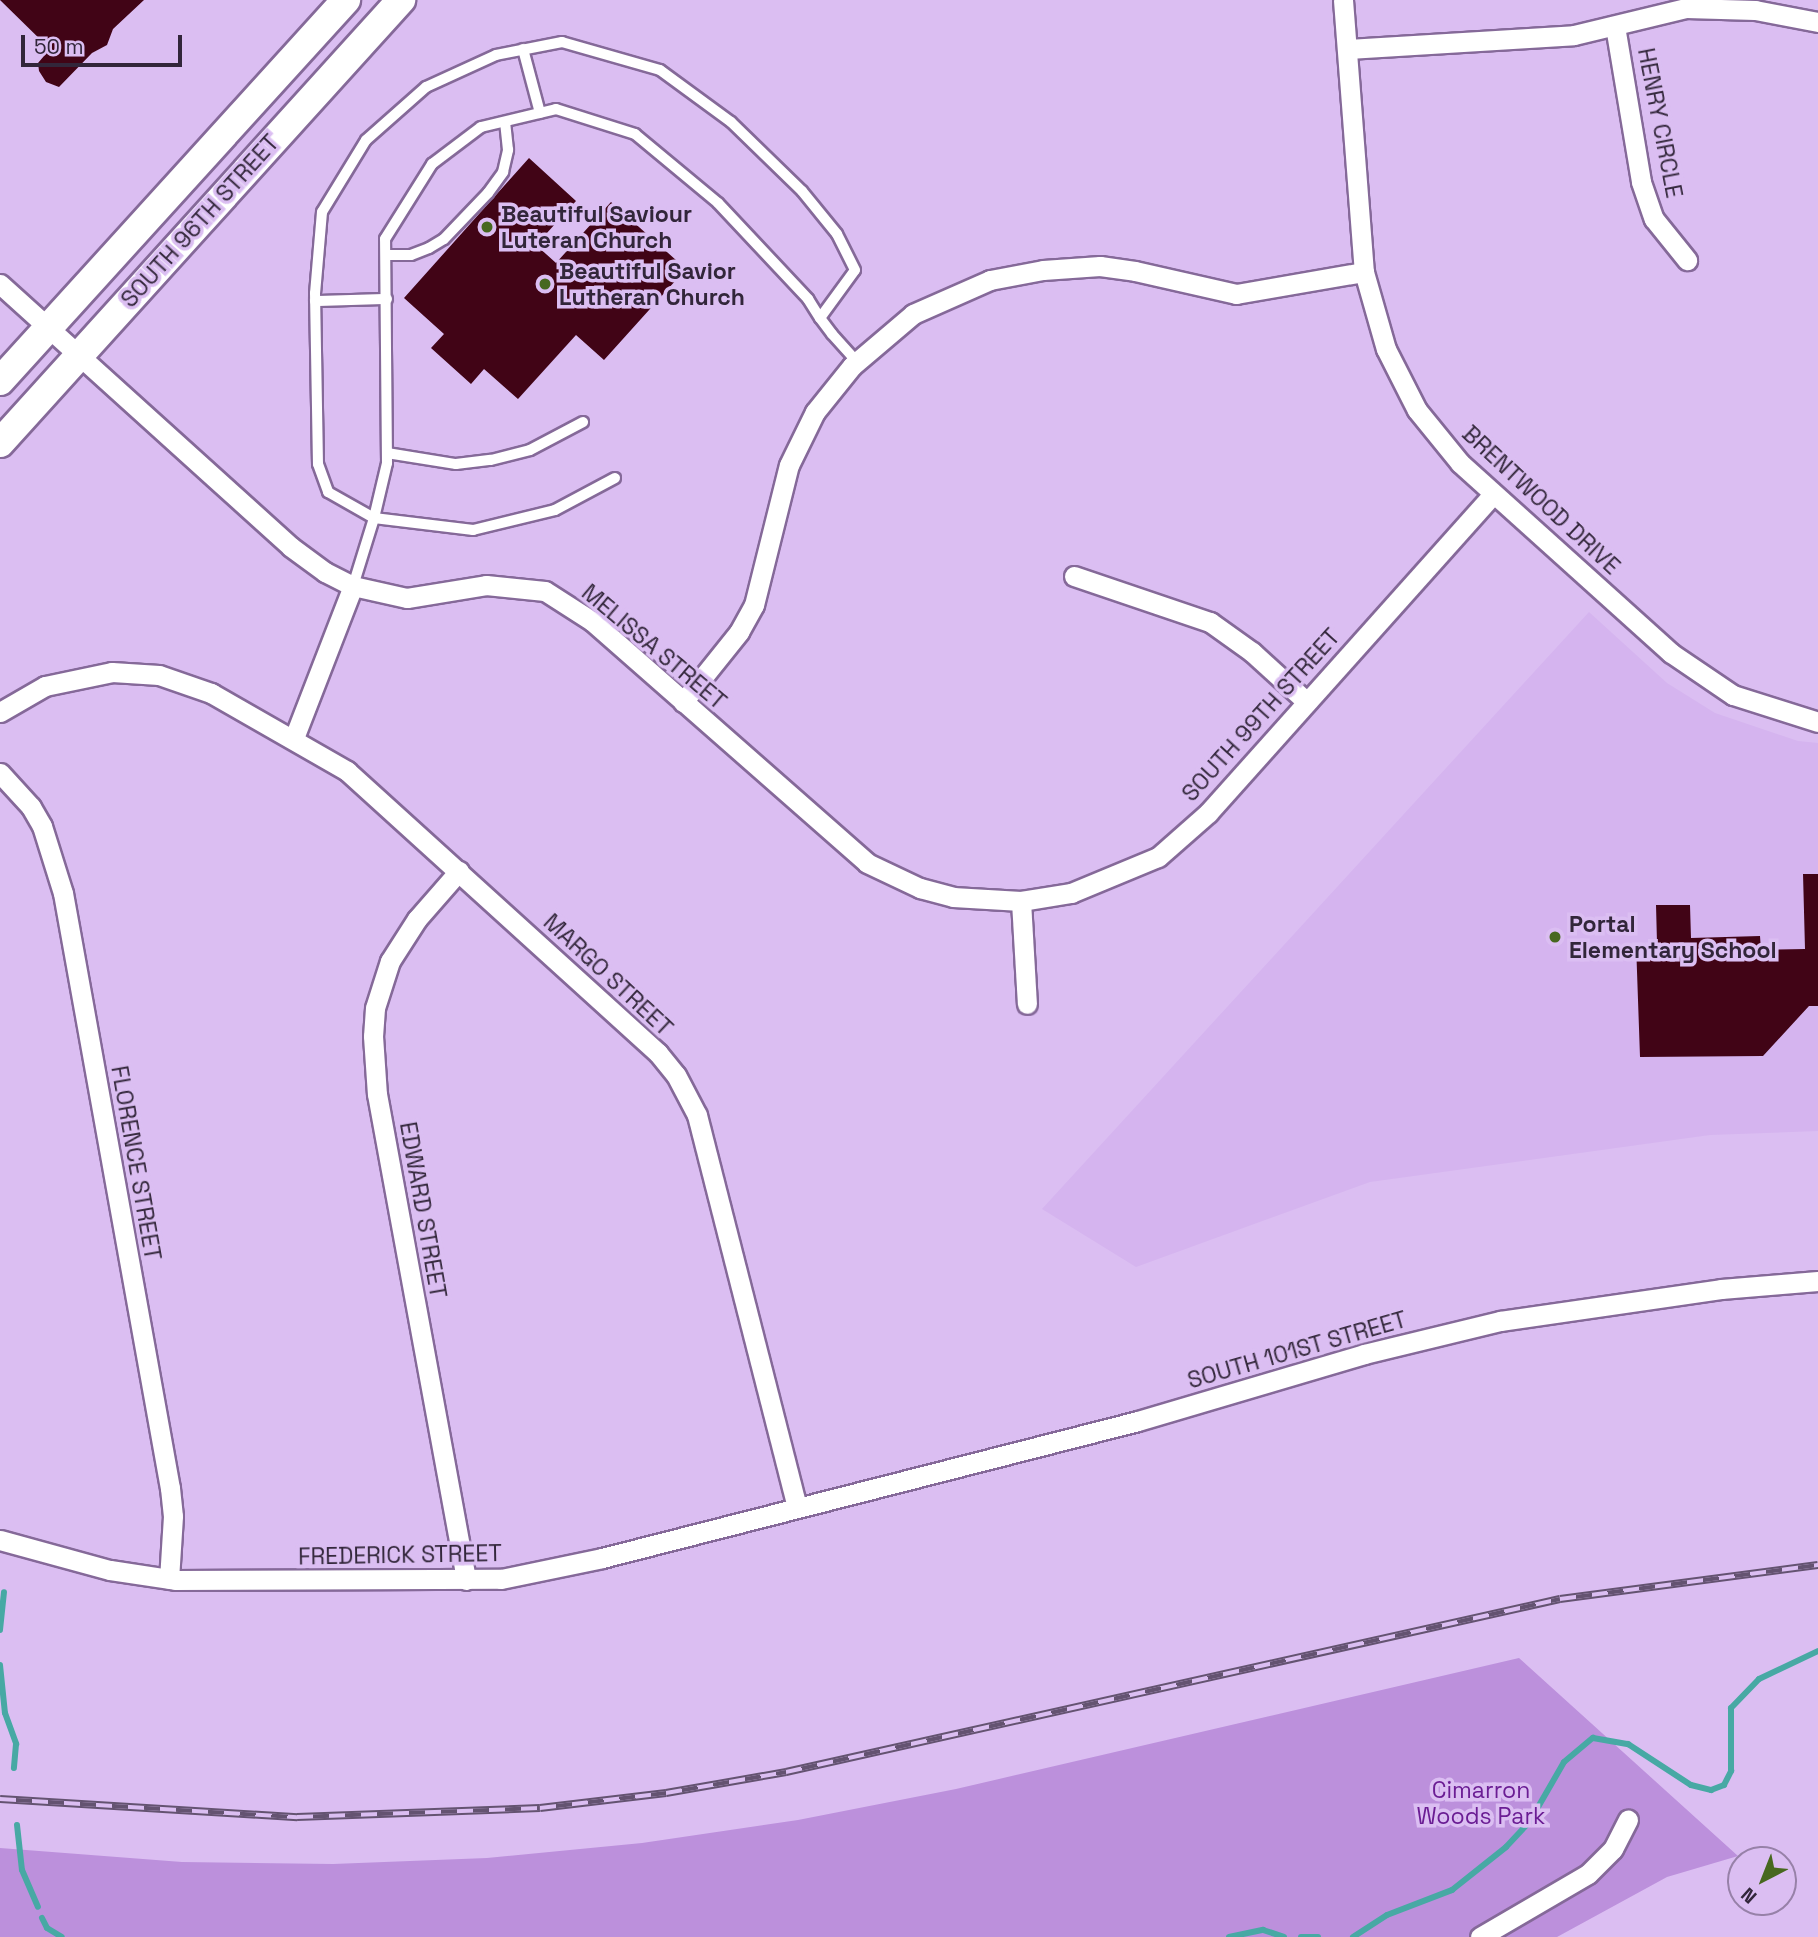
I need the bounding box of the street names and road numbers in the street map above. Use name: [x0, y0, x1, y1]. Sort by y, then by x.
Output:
street label: HENRY CIRCLE: [1632, 45, 1688, 201]
street label: SOUTH 96TH STREET: [115, 129, 285, 313]
street label: BRENTWOOD DRIVE: [1457, 420, 1625, 580]
street label: MELISSA STREET: [576, 578, 732, 716]
street label: SOUTH 99TH STREET: [1176, 623, 1346, 807]
street label: MARGO STREET: [538, 908, 678, 1042]
street label: FLORENCE STREET: [105, 1064, 167, 1262]
street label: EDWARD STREET: [394, 1120, 452, 1300]
street label: SOUTH 101ST STREET: [1184, 1305, 1410, 1395]
street label: FREDERICK STREET: [298, 1539, 502, 1571]

